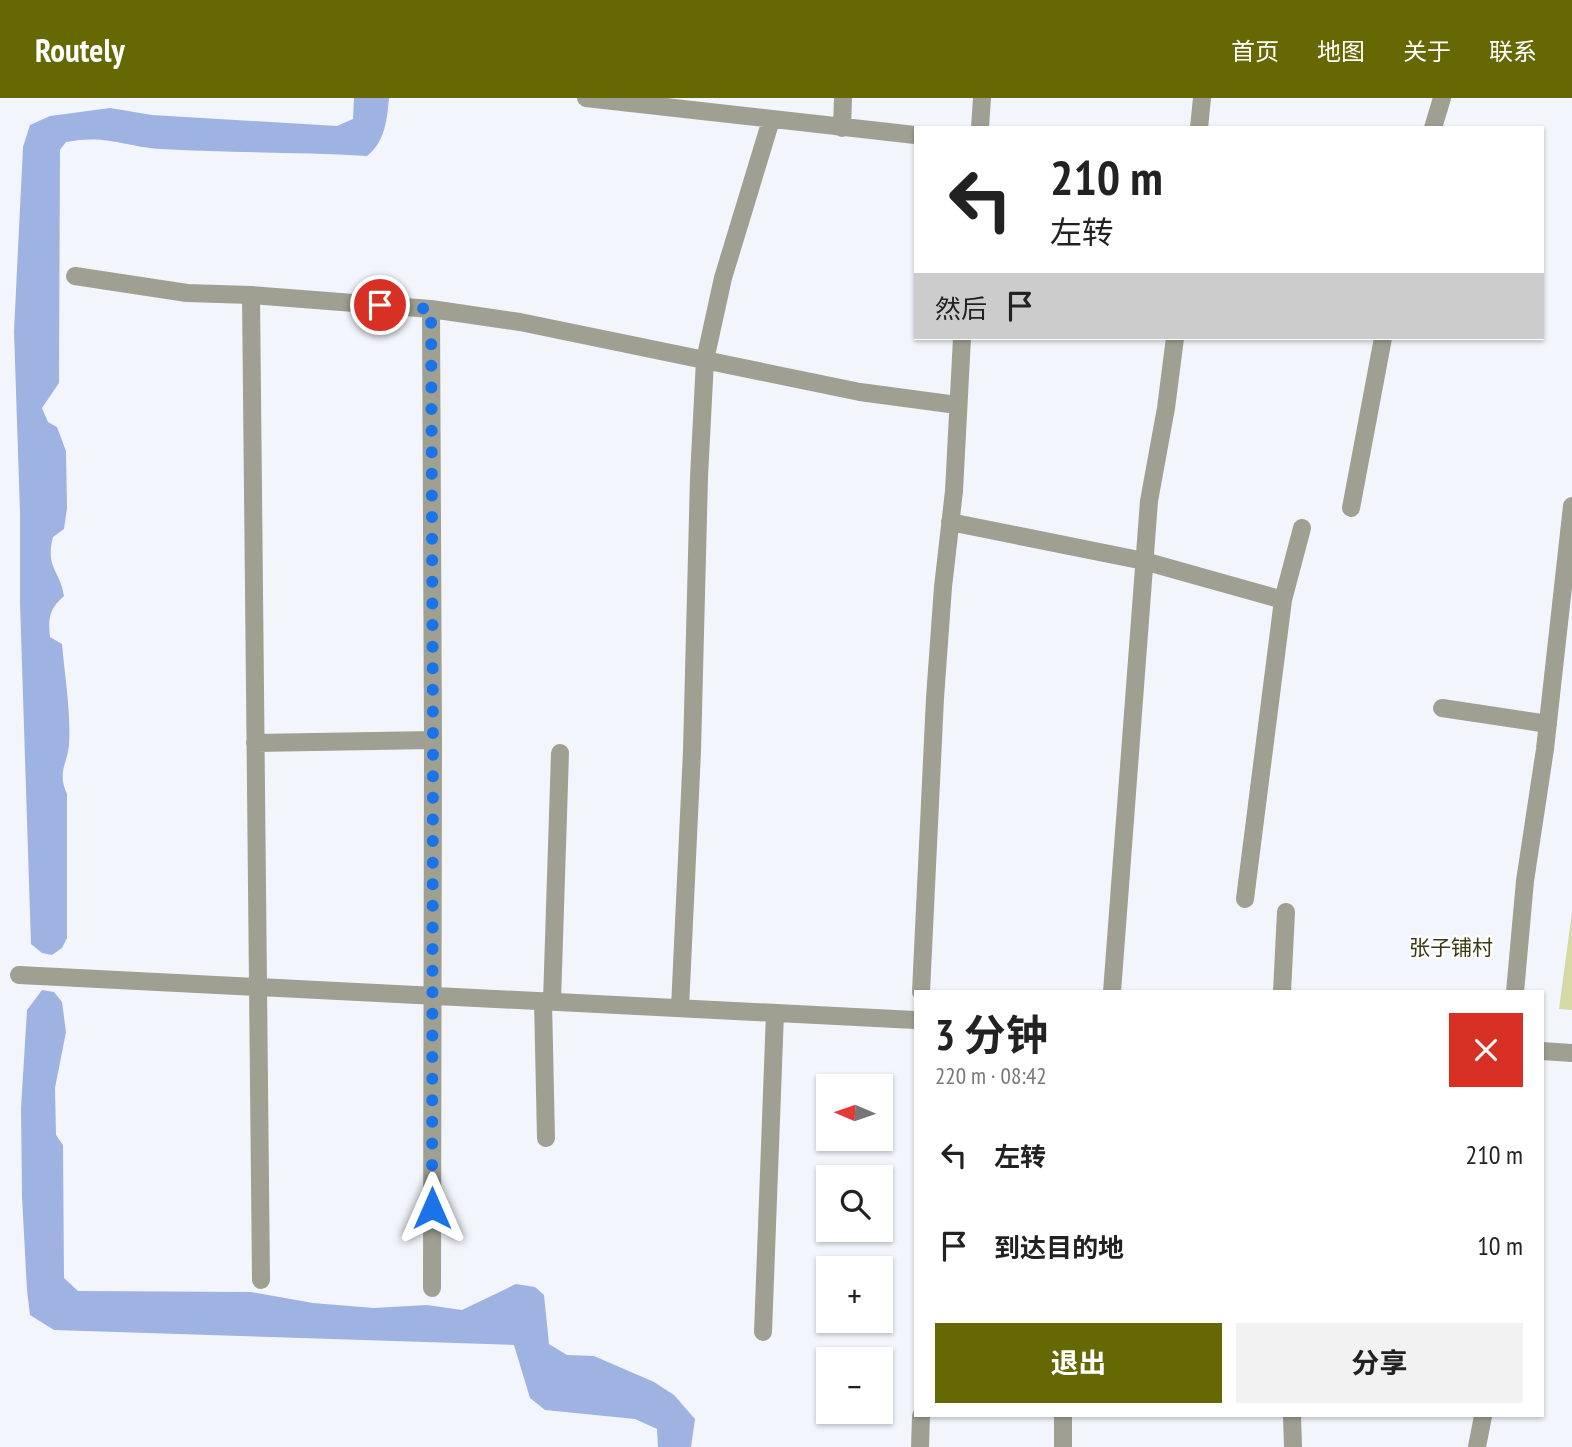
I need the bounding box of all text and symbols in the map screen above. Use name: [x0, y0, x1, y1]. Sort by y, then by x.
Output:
text: Routely: [35, 28, 125, 71]
text: 首页: [1231, 36, 1279, 67]
text: 地图: [1317, 36, 1365, 67]
text: 关于: [1403, 36, 1451, 67]
text: 联系: [1489, 36, 1537, 67]
text: 210 m: [1050, 145, 1163, 209]
icon: left: [935, 154, 1026, 245]
text: 左转: [1050, 211, 1114, 253]
pin: [350, 275, 410, 335]
icon: arrive: [361, 286, 399, 324]
icon: arrive: [1001, 287, 1039, 325]
text: 然后: [935, 292, 987, 325]
district label: 张子铺村: [1409, 934, 1493, 961]
text: 3 分钟: [935, 1007, 1048, 1062]
button: close: [1449, 1013, 1523, 1087]
text: 220 m · 08:42: [935, 1061, 1047, 1090]
north arrow: [816, 1074, 892, 1152]
map controls: [816, 1074, 893, 1424]
icon: left: [935, 1136, 973, 1174]
text: 210 m: [1465, 1138, 1523, 1171]
text: 左转: [994, 1140, 1046, 1173]
button: search: [816, 1165, 893, 1242]
position arrow: [395, 1171, 469, 1245]
icon: arrive: [935, 1227, 973, 1265]
text: 10 m: [1477, 1229, 1523, 1262]
text: 到达目的地: [994, 1231, 1124, 1264]
button: +: [816, 1256, 893, 1333]
button: 退出: [935, 1323, 1222, 1403]
button: 分享: [1236, 1323, 1523, 1403]
button: −: [816, 1347, 893, 1424]

